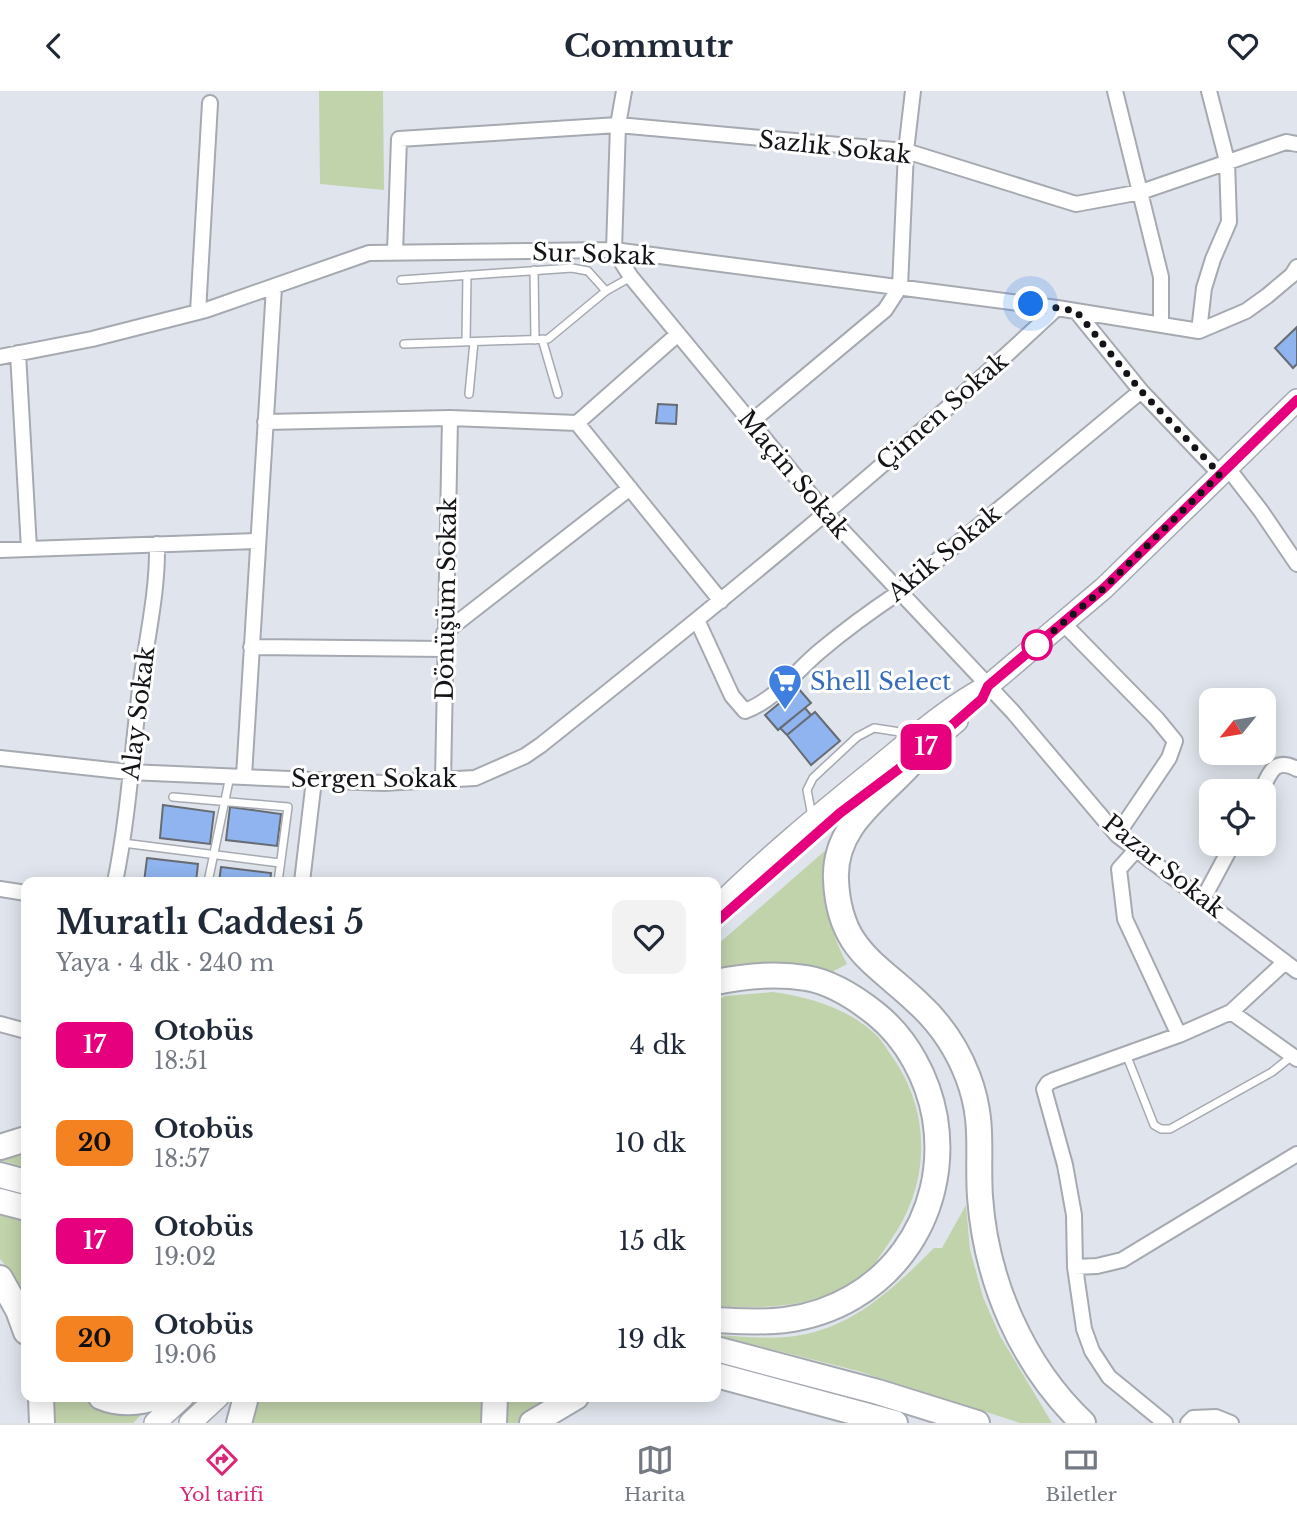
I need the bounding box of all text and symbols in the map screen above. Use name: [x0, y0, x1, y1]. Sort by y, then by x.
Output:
text: Commutr: [564, 26, 733, 66]
icon: back: [35, 27, 73, 65]
icon: heart: [1224, 27, 1262, 65]
street label: Sazlık Sokak: [757, 125, 913, 169]
street label: Sur Sokak: [532, 237, 656, 271]
your location: [1013, 286, 1048, 321]
street label: Çimen Sokak: [870, 346, 1014, 476]
street label: Maçin Sokak: [732, 404, 856, 544]
street label: Dönüşüm Sokak: [430, 497, 462, 701]
street label: Akik Sokak: [881, 499, 1006, 608]
unlabelled marker: [1022, 630, 1052, 660]
street label: Alay Sokak: [115, 644, 161, 783]
supermarket icon: Shell Select: [766, 662, 804, 711]
place label: Shell Select: [810, 667, 951, 696]
north arrow: [1199, 688, 1276, 765]
map controls: [1199, 688, 1276, 856]
line badge: 17: [894, 724, 958, 770]
text: 17: [915, 732, 937, 761]
street label: Sergen Sokak: [291, 764, 457, 793]
button: locate: [1199, 779, 1276, 856]
street label: Pazar Sokak: [1097, 808, 1231, 924]
button: heart: [612, 900, 686, 974]
text: Muratlı Caddesi 5: [56, 902, 364, 943]
text: Yaya · 4 dk · 240 m: [56, 949, 274, 977]
text: Otobüs: [154, 1015, 254, 1047]
text: 4 dk: [630, 1029, 686, 1061]
text: 17: [83, 1030, 106, 1059]
text: 18:51: [154, 1047, 208, 1075]
text: Otobüs: [154, 1113, 254, 1145]
text: 10 dk: [615, 1127, 686, 1159]
text: 20: [78, 1128, 111, 1157]
text: 18:57: [154, 1145, 209, 1173]
text: Otobüs: [154, 1211, 254, 1243]
text: 15 dk: [619, 1225, 686, 1257]
text: 17: [83, 1226, 106, 1255]
text: 19:02: [154, 1243, 216, 1271]
text: Otobüs: [154, 1309, 254, 1341]
text: 19 dk: [617, 1323, 686, 1355]
text: 20: [78, 1324, 111, 1353]
text: 19:06: [154, 1341, 217, 1369]
tab: Yol tarifi: [180, 1441, 264, 1506]
tab: Harita: [624, 1441, 685, 1506]
tab: Biletler: [1045, 1441, 1117, 1506]

